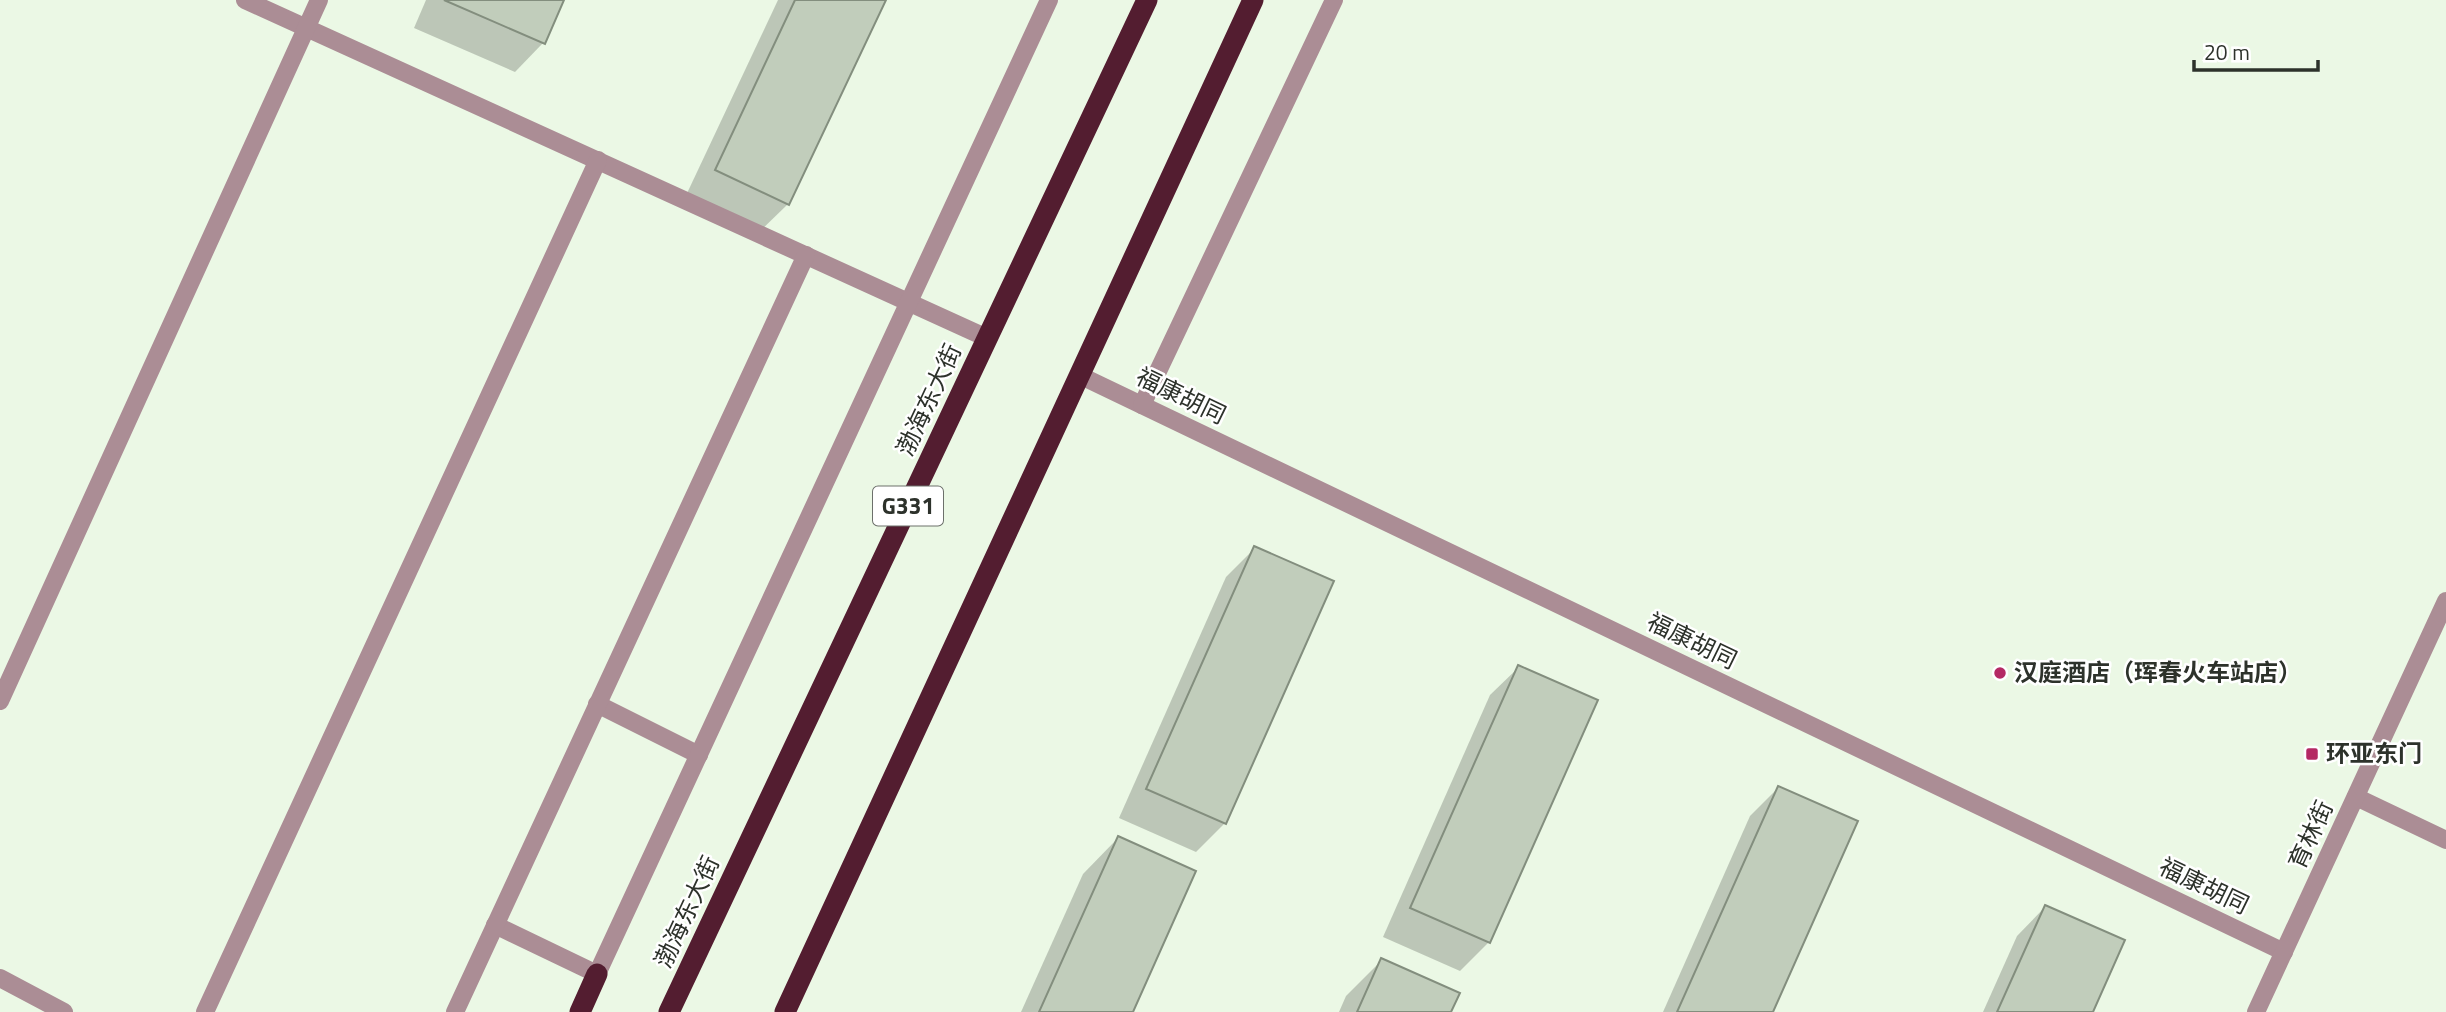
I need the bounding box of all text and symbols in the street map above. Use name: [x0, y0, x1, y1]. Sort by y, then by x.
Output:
scale bar: [2194, 28, 2318, 72]
text: 20 m: [2204, 36, 2250, 68]
street label: 渤海东大街: [886, 338, 970, 462]
street label: 福康胡同: [1130, 358, 1232, 432]
road number: G331: [873, 486, 943, 526]
street label: 福康胡同: [1641, 603, 1743, 677]
place label: 汉庭酒店（珲春火车站店）: [2014, 654, 2302, 690]
marker: 汉庭酒店（珲春火车站店）: [1992, 665, 2008, 681]
place label: 环亚东门: [2326, 735, 2422, 771]
marker: 环亚东门: [2304, 746, 2320, 762]
street label: 育林街: [2279, 794, 2342, 875]
street label: 福康胡同: [2153, 848, 2255, 922]
street label: 渤海东大街: [644, 850, 728, 974]

